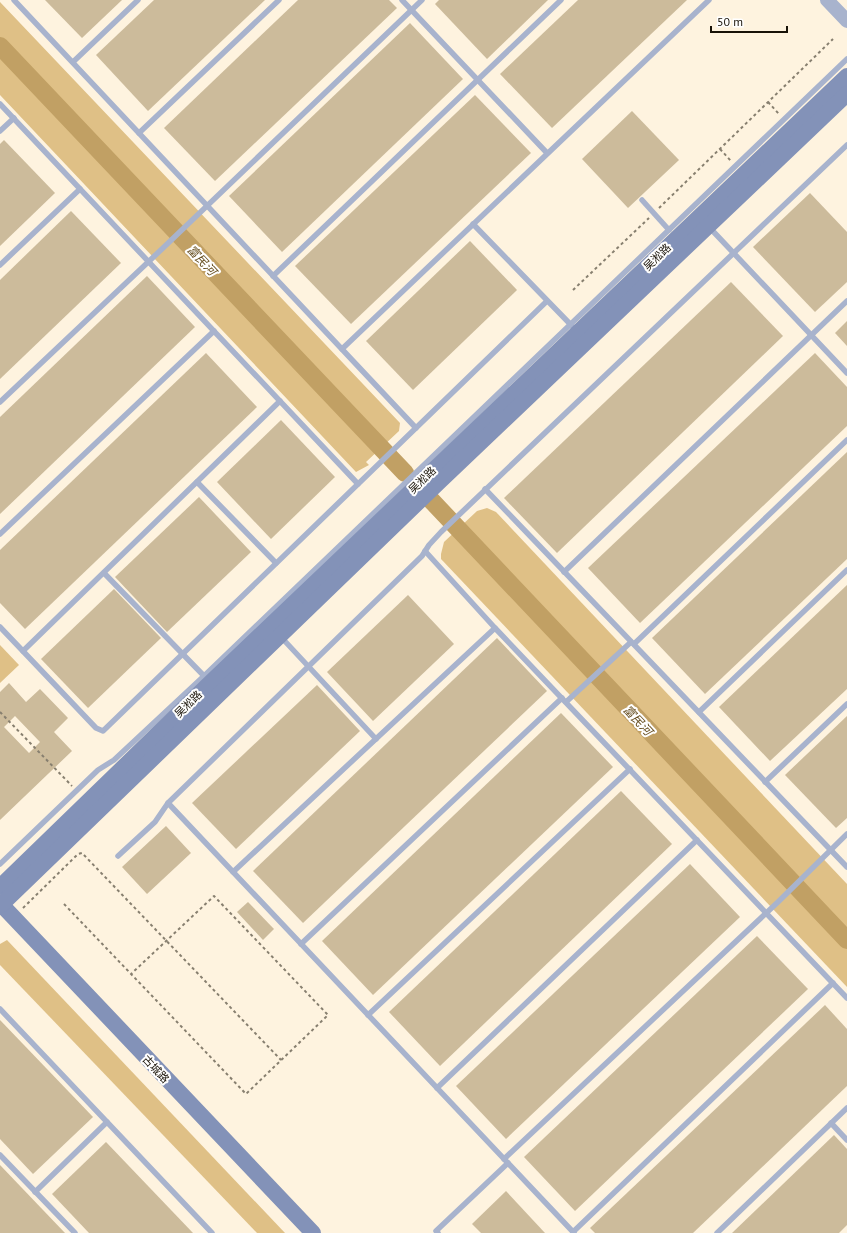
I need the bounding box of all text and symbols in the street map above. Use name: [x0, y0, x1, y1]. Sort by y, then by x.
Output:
scale bar: [711, 8, 787, 34]
text: 50 m: [717, 14, 743, 29]
street label: 吴淞路: [640, 241, 674, 273]
water label: 富民河: [184, 242, 221, 280]
street label: 吴淞路: [405, 464, 439, 496]
street label: 吴淞路: [171, 688, 205, 720]
water label: 富民河: [620, 702, 657, 740]
street label: 古城路: [140, 1052, 172, 1086]

